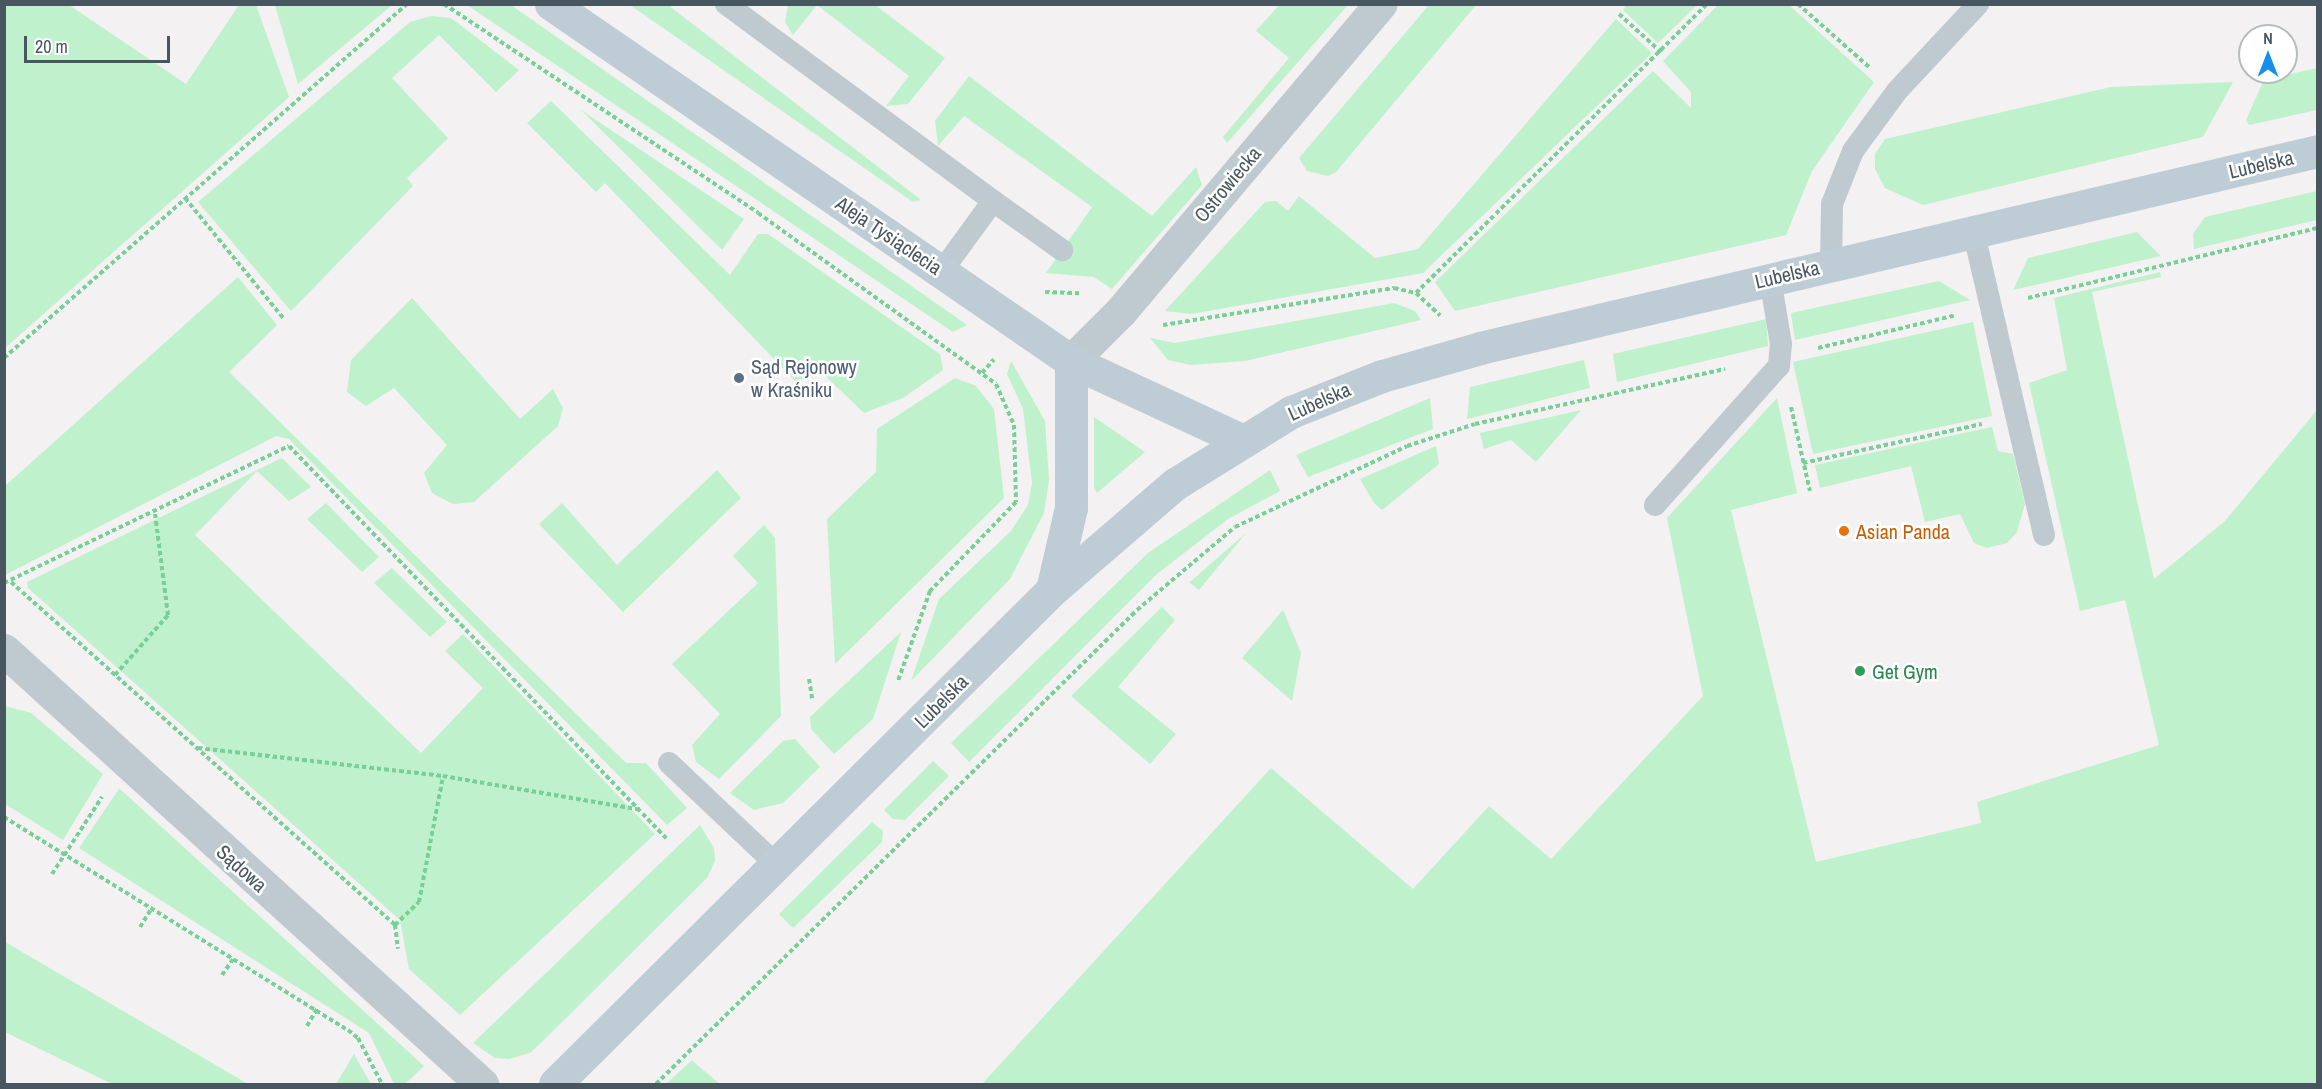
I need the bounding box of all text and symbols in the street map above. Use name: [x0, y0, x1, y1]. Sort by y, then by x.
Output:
scale bar: [27, 24, 172, 62]
north arrow: [2238, 24, 2298, 84]
text: N: [2263, 27, 2273, 49]
text: 20 m: [35, 34, 68, 59]
street label: Ostrowiecka: [1189, 141, 1265, 227]
street label: Lubelska: [2226, 145, 2296, 183]
street label: Aleja Tysiąclecia: [831, 191, 947, 279]
street label: Lubelska: [1752, 255, 1822, 293]
place label: Sąd Rejonowy w Kraśniku: [751, 354, 857, 401]
marker: Sąd Rejonowy w Kraśniku: [732, 371, 746, 385]
street label: Lubelska: [1284, 377, 1354, 425]
place label: Asian Panda: [1856, 519, 1950, 543]
marker: Asian Panda: [1837, 524, 1851, 538]
place label: Get Gym: [1872, 659, 1938, 683]
marker: Get Gym: [1853, 664, 1867, 678]
street label: Lubelska: [909, 669, 973, 733]
street label: Sądowa: [212, 839, 272, 897]

